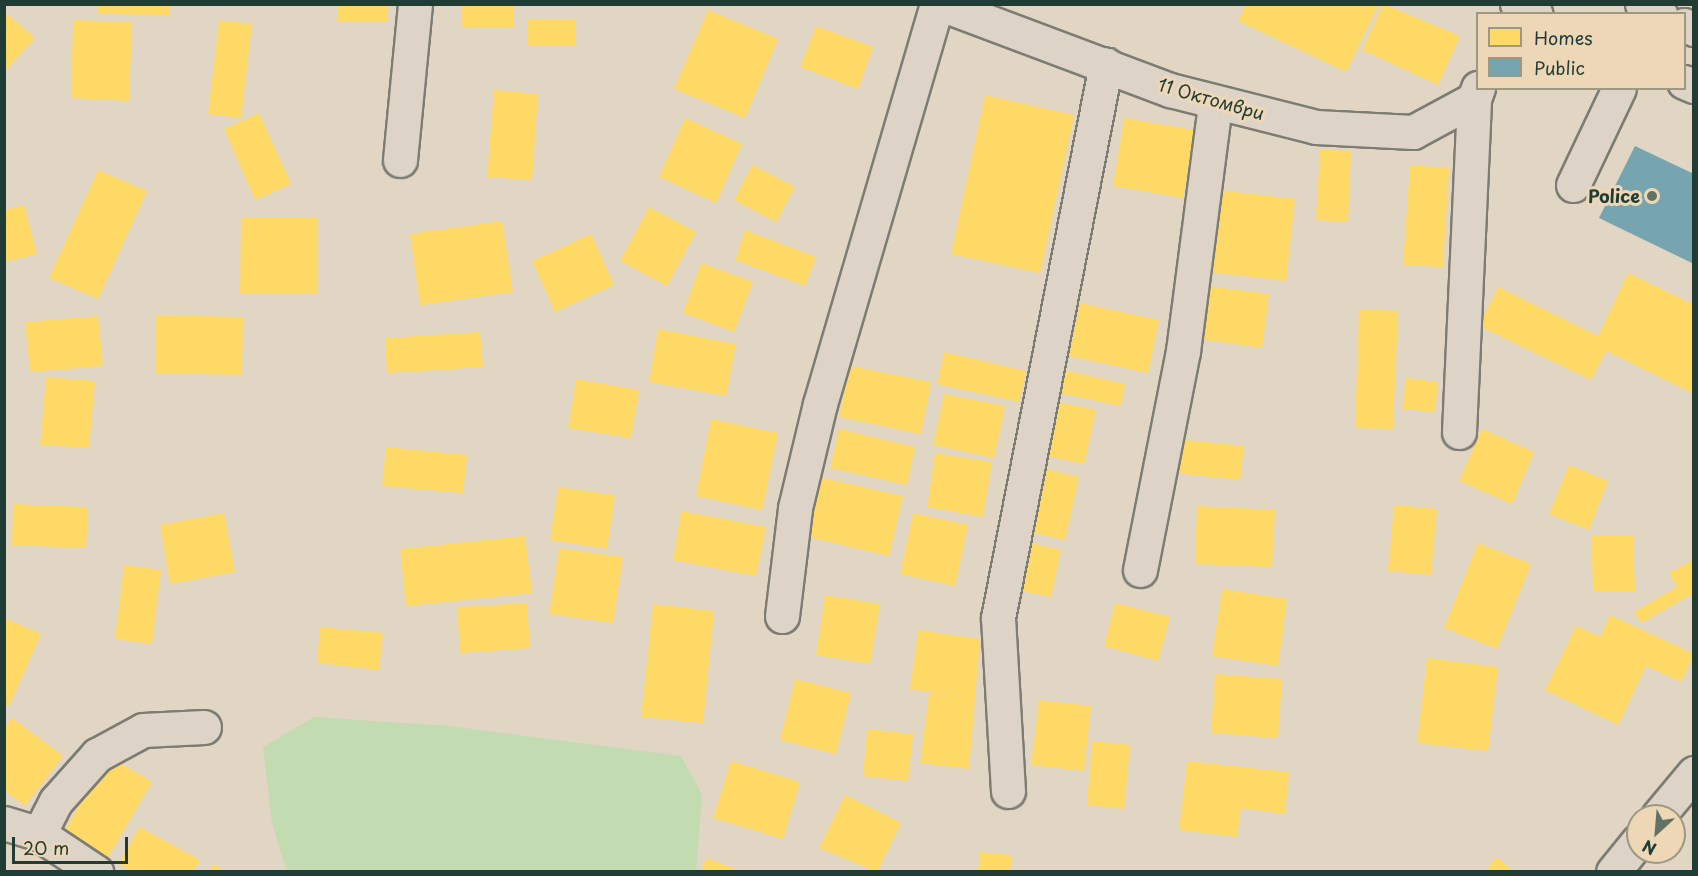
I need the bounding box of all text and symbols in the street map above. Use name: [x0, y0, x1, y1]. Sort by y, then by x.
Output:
legend: [1476, 12, 1686, 90]
text: Homes: [1534, 24, 1592, 51]
text: Public: [1534, 54, 1585, 81]
street label: 11 Октомври: [1155, 73, 1267, 125]
place label: Police: [1588, 185, 1640, 207]
marker: Police: [1645, 189, 1659, 203]
north arrow: [1626, 804, 1686, 864]
scale bar: [15, 825, 130, 863]
text: 20 m: [23, 834, 69, 861]
text: N: [1638, 835, 1660, 862]

